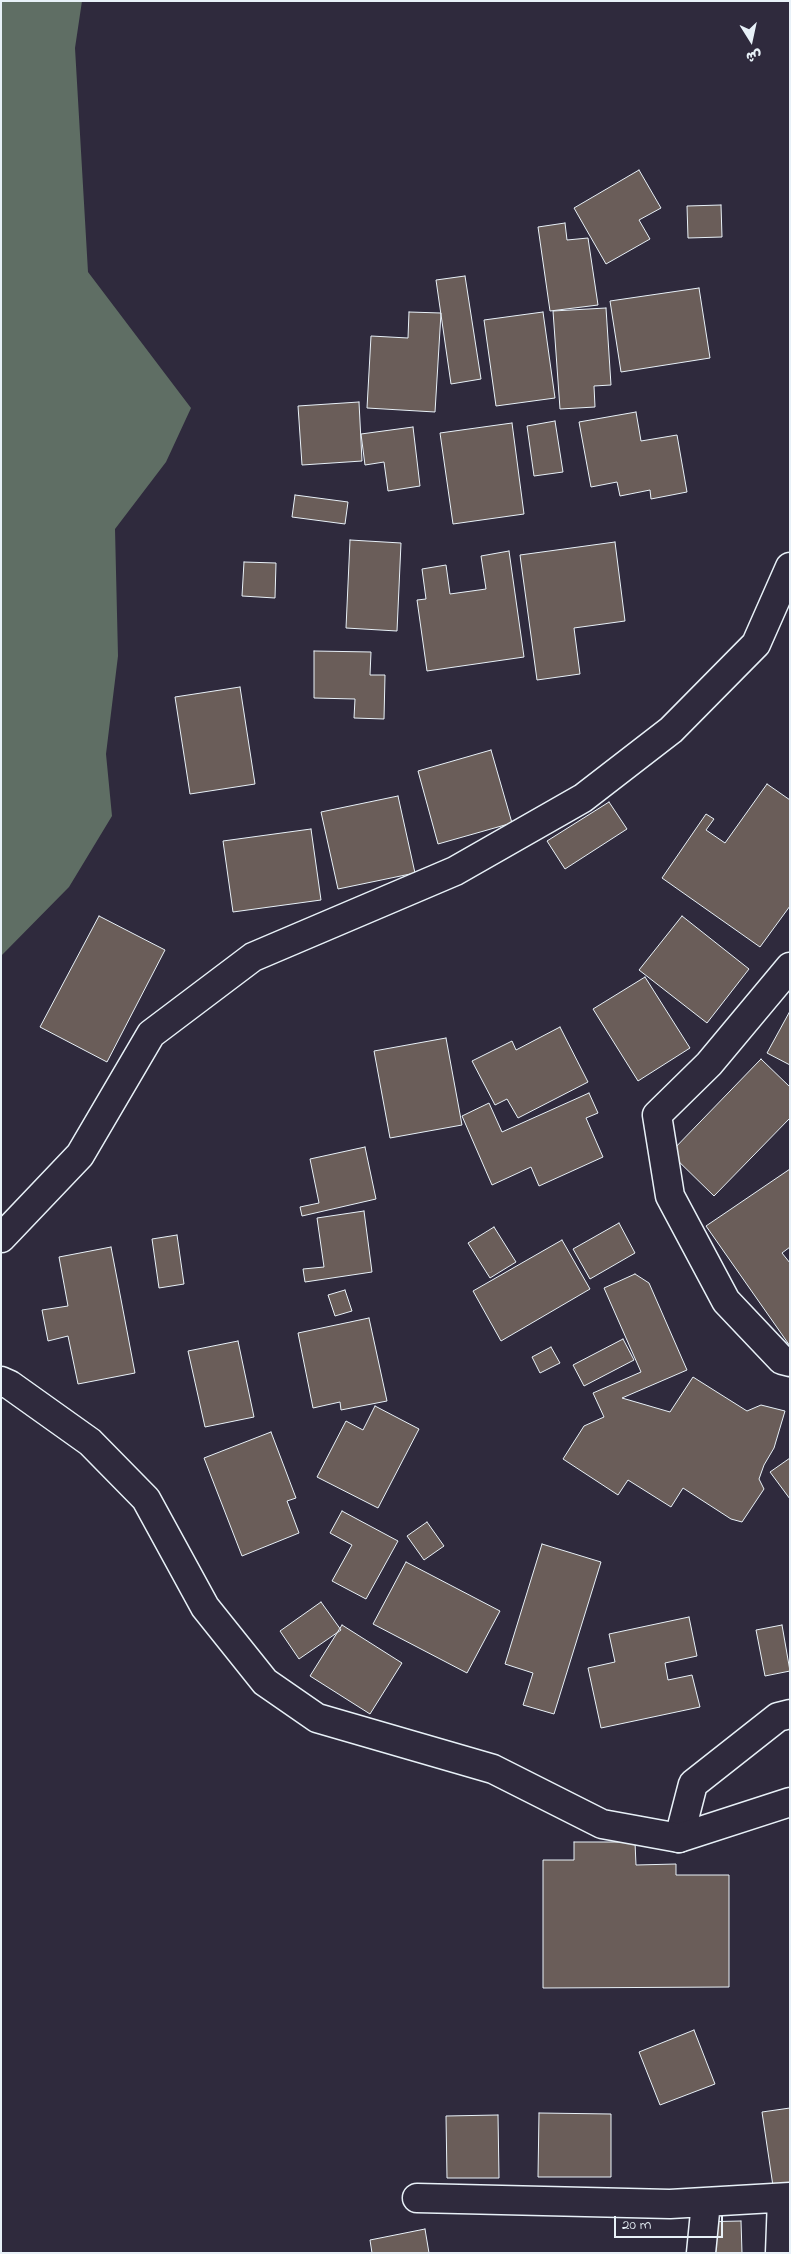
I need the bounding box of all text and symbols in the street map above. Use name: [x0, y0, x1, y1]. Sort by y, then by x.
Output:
north arrow: [726, 15, 776, 65]
text: ش: [744, 44, 763, 67]
scale bar: [616, 2206, 725, 2238]
text: 20 m: [622, 2214, 651, 2236]

